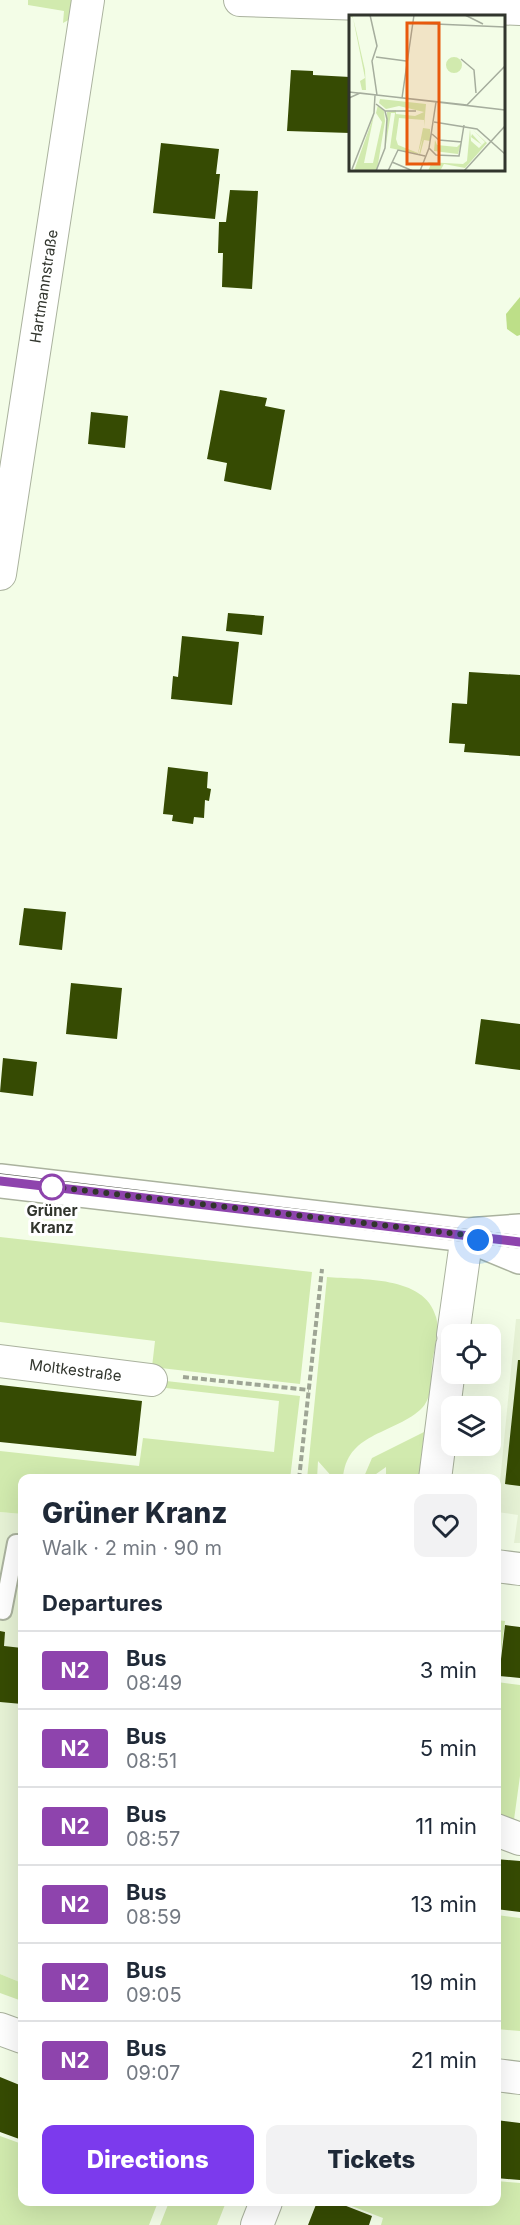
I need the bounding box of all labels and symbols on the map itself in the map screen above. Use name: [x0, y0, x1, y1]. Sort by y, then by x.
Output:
inset map: [349, 15, 505, 171]
street label: Hartmannstraße: [26, 228, 62, 344]
marker: Grüner Kranz: [39, 1174, 65, 1200]
place label: Grüner Kranz: [26, 1201, 78, 1237]
your location: [463, 1225, 493, 1255]
street label: Moltkestraße: [28, 1355, 123, 1385]

